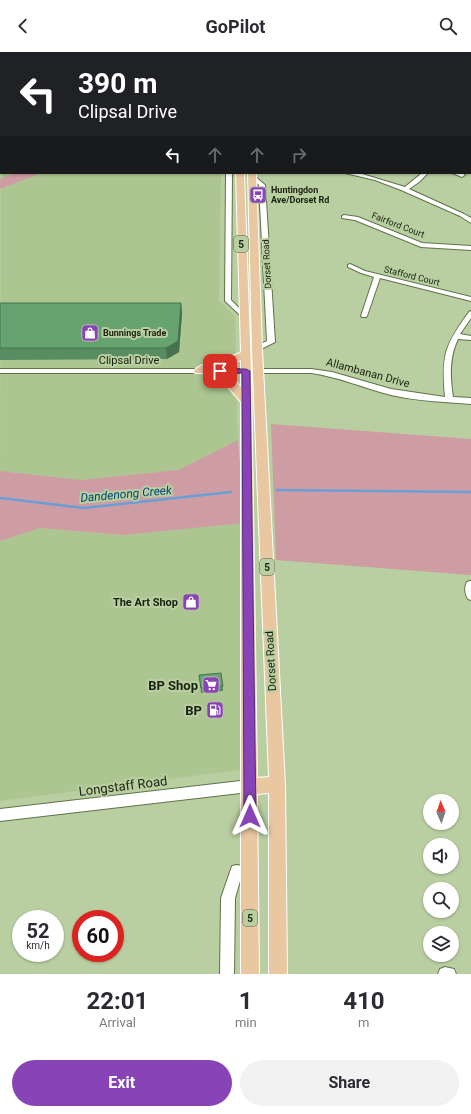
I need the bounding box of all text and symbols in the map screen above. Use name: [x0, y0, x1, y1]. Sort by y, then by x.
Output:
icon: back: [12, 15, 34, 37]
icon: search: [437, 15, 459, 37]
text: GoPilot: [206, 16, 265, 37]
text: 390 m: [78, 67, 157, 100]
icon: left: [12, 68, 64, 120]
text: Clipsal Drive: [78, 101, 177, 122]
icon: left: [162, 144, 184, 166]
icon: ahead: [204, 144, 226, 166]
icon: ahead: [246, 144, 268, 166]
icon: right: [288, 144, 310, 166]
bus stop icon: Huntingdon Ave/Dorset Rd: [248, 185, 268, 205]
place label: Huntingdon Ave/Dorset Rd: [271, 185, 329, 205]
street label: Fairford Court: [370, 210, 426, 240]
road number: 5: [234, 236, 248, 252]
street label: Dorset Road: [261, 239, 273, 289]
street label: Stafford Court: [383, 264, 441, 288]
shop icon: Bunnings Trade: [80, 323, 100, 343]
place label: Bunnings Trade: [103, 328, 166, 338]
street label: Clipsal Drive: [99, 354, 159, 367]
pin: [203, 354, 237, 388]
street label: Allambanan Drive: [325, 356, 411, 390]
icon: arrive: [209, 360, 231, 382]
water label: Dandenong Creek: [80, 483, 173, 505]
road number: 5: [260, 559, 274, 575]
shop icon: The Art Shop: [181, 592, 201, 612]
place label: The Art Shop: [113, 596, 178, 609]
street label: Dorset Road: [263, 631, 279, 691]
supermarket icon: BP Shop: [201, 675, 221, 695]
place label: BP Shop: [148, 678, 198, 693]
fuel station icon: BP: [205, 700, 225, 720]
place label: BP: [185, 703, 202, 718]
street label: Longstaff Road: [78, 773, 168, 799]
north arrow: [423, 794, 459, 830]
map controls: [423, 794, 459, 962]
position arrow: [229, 795, 271, 837]
button: sound: [423, 838, 459, 874]
button: search: [423, 882, 459, 918]
speed limit sign: 60: [72, 910, 124, 962]
road number: 5: [243, 910, 257, 926]
text: 52: [27, 919, 49, 943]
button: layers: [423, 926, 459, 962]
text: km/h: [26, 940, 50, 951]
text: 22:01: [87, 987, 148, 1015]
text: 1: [239, 987, 253, 1015]
text: 410: [343, 987, 384, 1015]
text: Arrival: [99, 1015, 136, 1030]
text: min: [235, 1015, 257, 1030]
text: m: [358, 1015, 370, 1030]
button: Exit: [12, 1060, 232, 1106]
button: Share: [240, 1060, 459, 1106]

